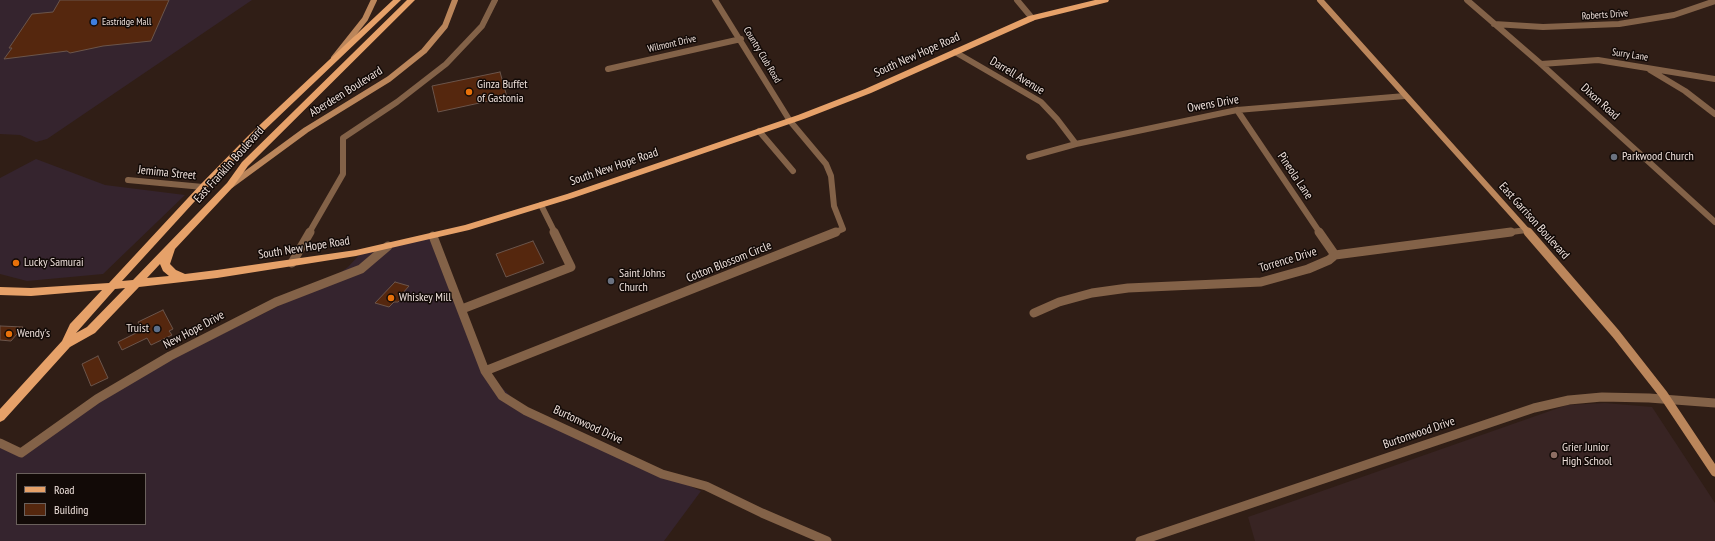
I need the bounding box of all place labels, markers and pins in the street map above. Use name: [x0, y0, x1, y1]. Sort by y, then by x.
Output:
place label: Eastridge Mall: [102, 16, 151, 28]
marker: Eastridge Mall: [89, 17, 99, 27]
place label: Ginza Buffet of Gastonia: [477, 78, 528, 106]
marker: Ginza Buffet of Gastonia: [464, 87, 474, 97]
place label: Parkwood Church: [1622, 150, 1694, 164]
marker: Parkwood Church: [1609, 152, 1619, 162]
place label: Lucky Samurai: [24, 256, 84, 270]
marker: Lucky Samurai: [11, 258, 21, 268]
place label: Saint Johns Church: [619, 267, 665, 295]
marker: Saint Johns Church: [606, 276, 616, 286]
place label: Whiskey Mill: [399, 291, 451, 305]
marker: Whiskey Mill: [386, 293, 396, 303]
place label: Truist: [126, 322, 149, 336]
marker: Truist: [152, 324, 162, 334]
place label: Wendy's: [17, 327, 50, 341]
marker: Wendy's: [4, 329, 14, 339]
place label: Grier Junior High School: [1562, 441, 1612, 469]
marker: Grier Junior High School: [1549, 450, 1559, 460]

